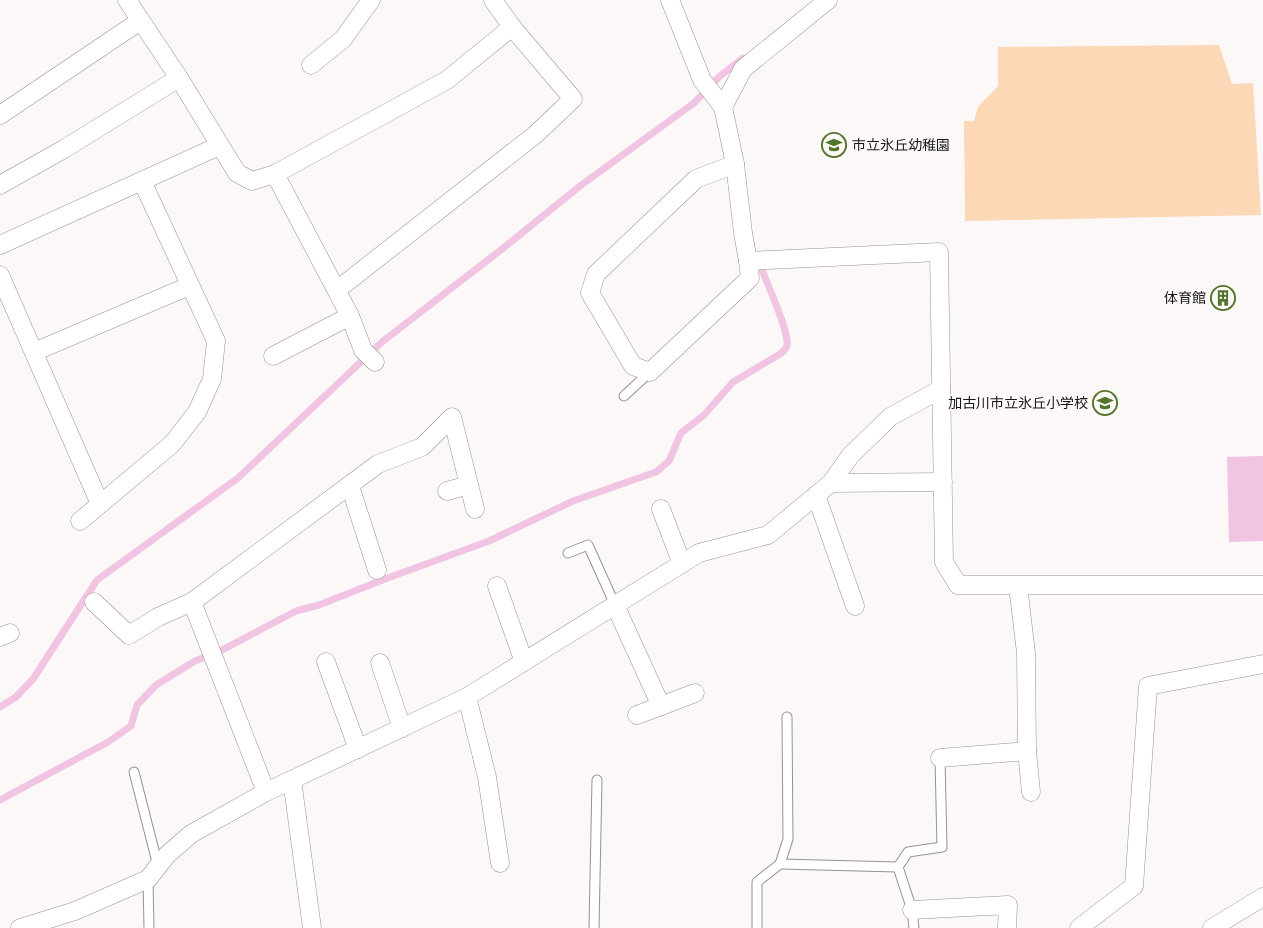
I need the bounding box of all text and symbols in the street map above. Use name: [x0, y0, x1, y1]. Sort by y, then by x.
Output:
school or university icon: 市立氷丘幼稚園: [821, 132, 847, 158]
place label: 市立氷丘幼稚園: [852, 136, 950, 154]
building icon: 体育館: [1210, 285, 1236, 311]
place label: 体育館: [1164, 289, 1206, 307]
school or university icon: 加古川市立氷丘小学校: [1092, 390, 1118, 416]
place label: 加古川市立氷丘小学校: [948, 394, 1088, 412]

